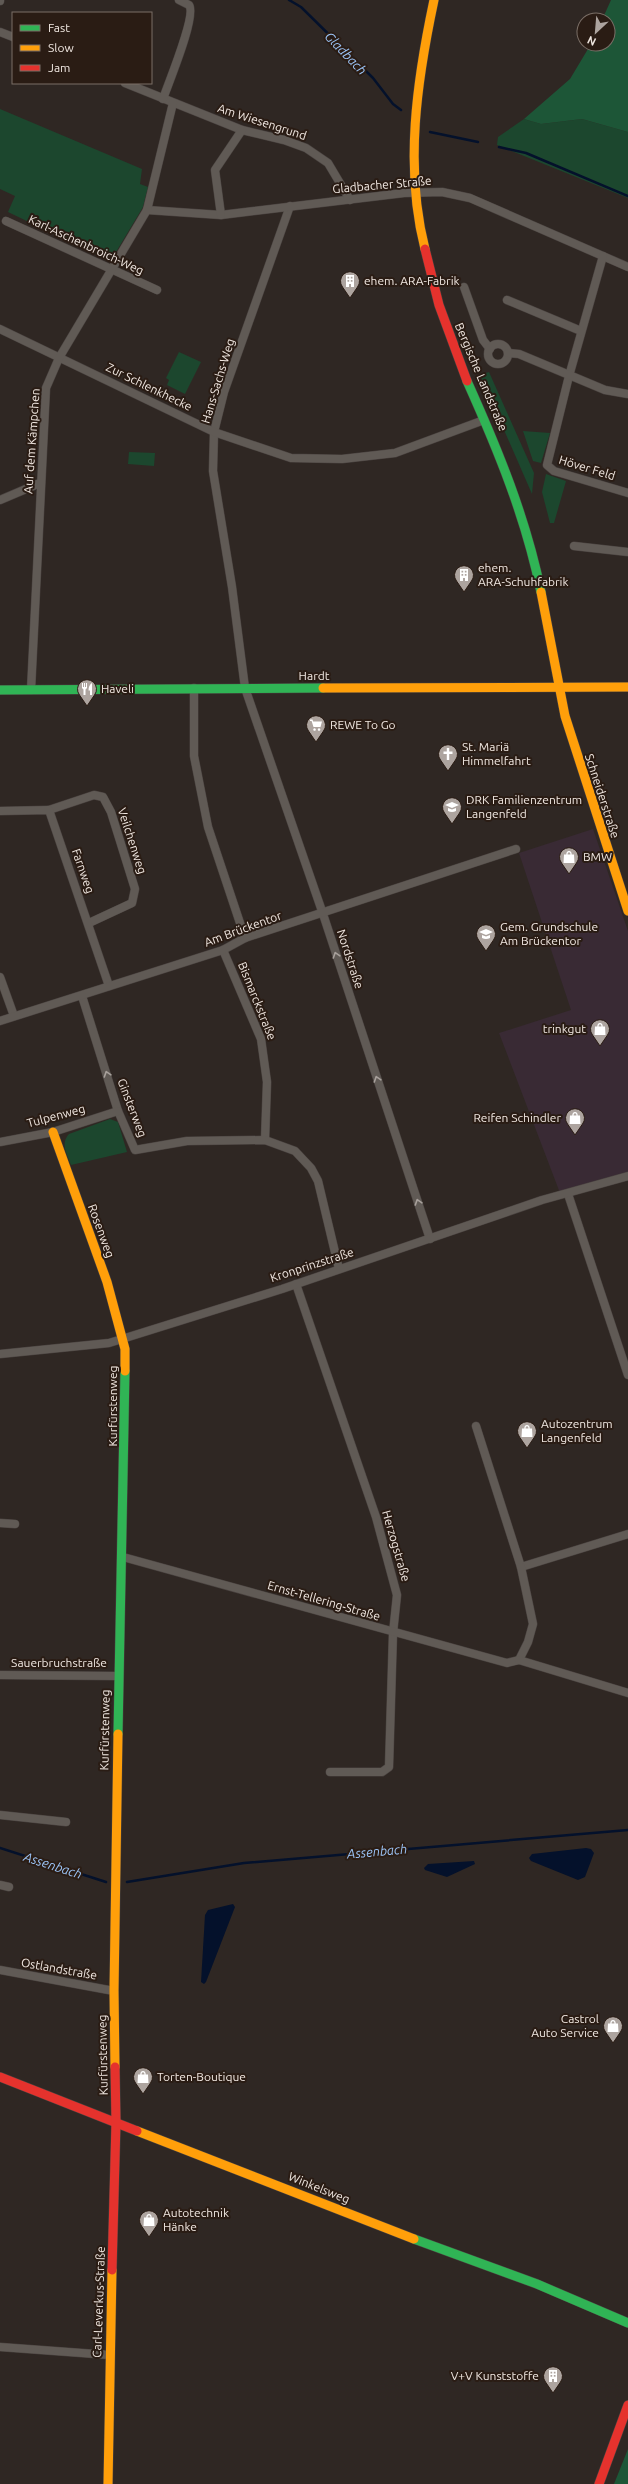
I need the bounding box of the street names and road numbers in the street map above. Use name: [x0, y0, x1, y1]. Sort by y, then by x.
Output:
street label: Am Wiesengrund: [216, 101, 308, 142]
street label: Gladbacher Straße: [332, 174, 432, 195]
street label: Karl-Aschenbroich-Weg: [27, 212, 146, 277]
street label: Bergische Landstraße: [453, 321, 510, 433]
street label: Hans-Sachs-Weg: [198, 337, 237, 425]
street label: Zur Schlenkhecke: [104, 360, 194, 413]
street label: Auf dem Kämpchen: [21, 388, 42, 494]
street label: Höver Feld: [557, 453, 617, 482]
street label: Hardt: [299, 669, 330, 682]
street label: Schneiderstraße: [583, 752, 622, 840]
street label: Veilchenweg: [116, 806, 149, 875]
street label: Farnweg: [70, 847, 97, 895]
street label: Am Brückentor: [202, 908, 284, 949]
street label: Nordstraße: [335, 928, 366, 990]
street label: Bismarckstraße: [236, 960, 279, 1042]
street label: Ginsterweg: [115, 1077, 150, 1139]
street label: Tulpenweg: [25, 1102, 86, 1130]
street label: Rosenweg: [86, 1202, 117, 1259]
street label: Kronprinzstraße: [268, 1245, 355, 1284]
street label: Kurfürstenweg: [106, 1366, 119, 1446]
street label: Herzogstraße: [380, 1509, 413, 1583]
street label: Ernst-Tellering-Straße: [266, 1578, 382, 1623]
street label: Sauerbruchstraße: [11, 1656, 107, 1669]
street label: Kurfürstenweg: [97, 1689, 112, 1771]
street label: Ostlandstraße: [20, 1955, 98, 1982]
street label: Kurfürstenweg: [95, 2014, 110, 2096]
street label: Winkelsweg: [287, 2169, 352, 2206]
street label: Carl-Leverkus-Straße: [90, 2246, 107, 2358]

